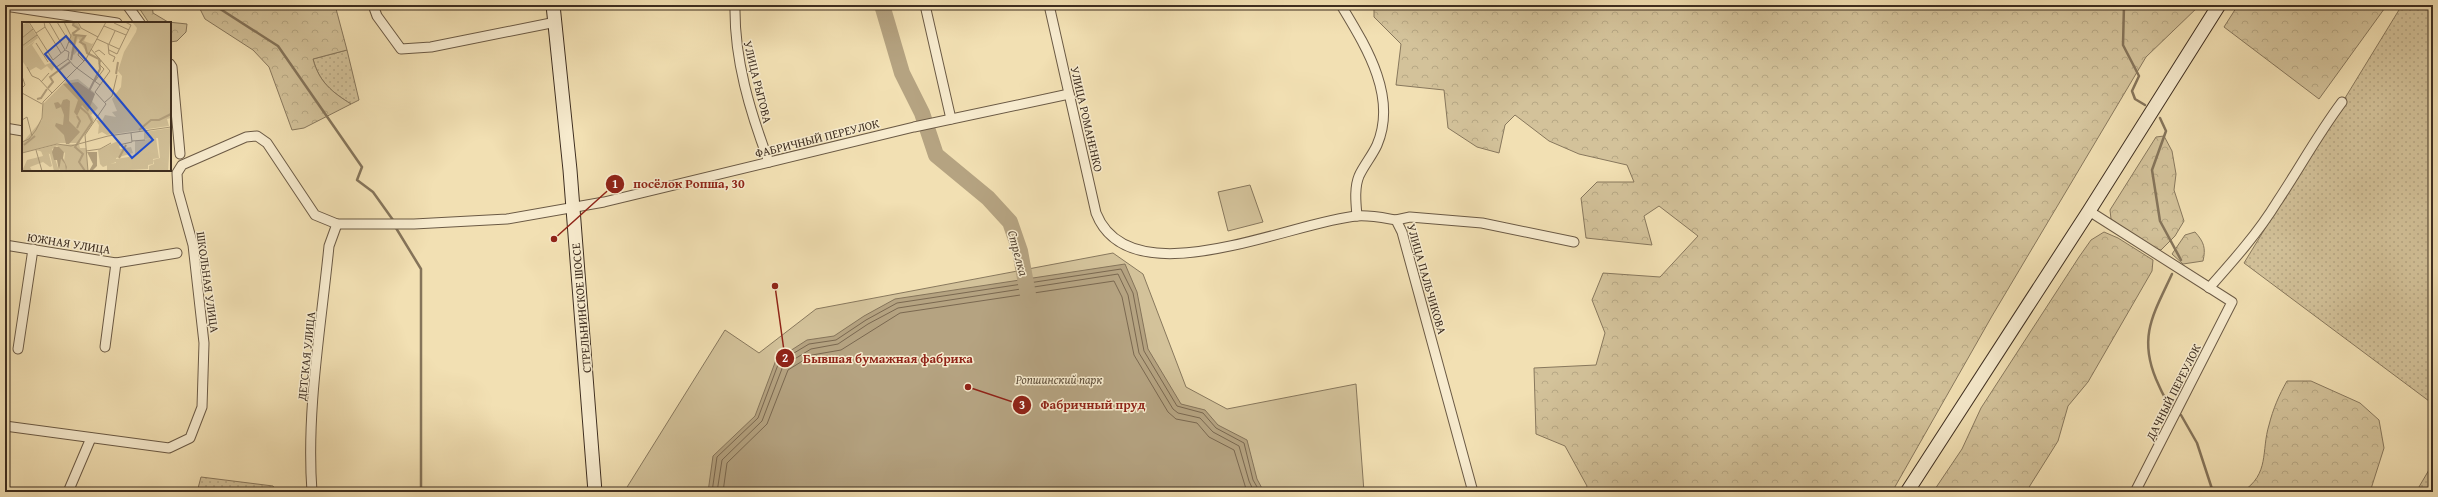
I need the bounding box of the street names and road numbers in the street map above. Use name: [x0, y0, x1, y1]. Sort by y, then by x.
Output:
street label: УЛИЦА РЫТОВА: [740, 39, 777, 126]
street label: УЛИЦА РОМАНЕНКО: [1067, 65, 1107, 173]
street label: ФАБРИЧНЫЙ ПЕРЕУЛОК: [753, 114, 882, 162]
street label: УЛИЦА ПАЛЬЧИКОВА: [1403, 222, 1451, 337]
street label: ЮЖНАЯ УЛИЦА: [26, 228, 112, 258]
street label: ШКОЛЬНАЯ УЛИЦА: [192, 230, 224, 334]
street label: СТРЕЛЬНИНСКОЕ ШОССЕ: [567, 242, 595, 374]
street label: ДЕТСКАЯ УЛИЦА: [293, 310, 319, 402]
street label: ДАЧНЫЙ ПЕРЕУЛОК: [2141, 340, 2205, 444]

